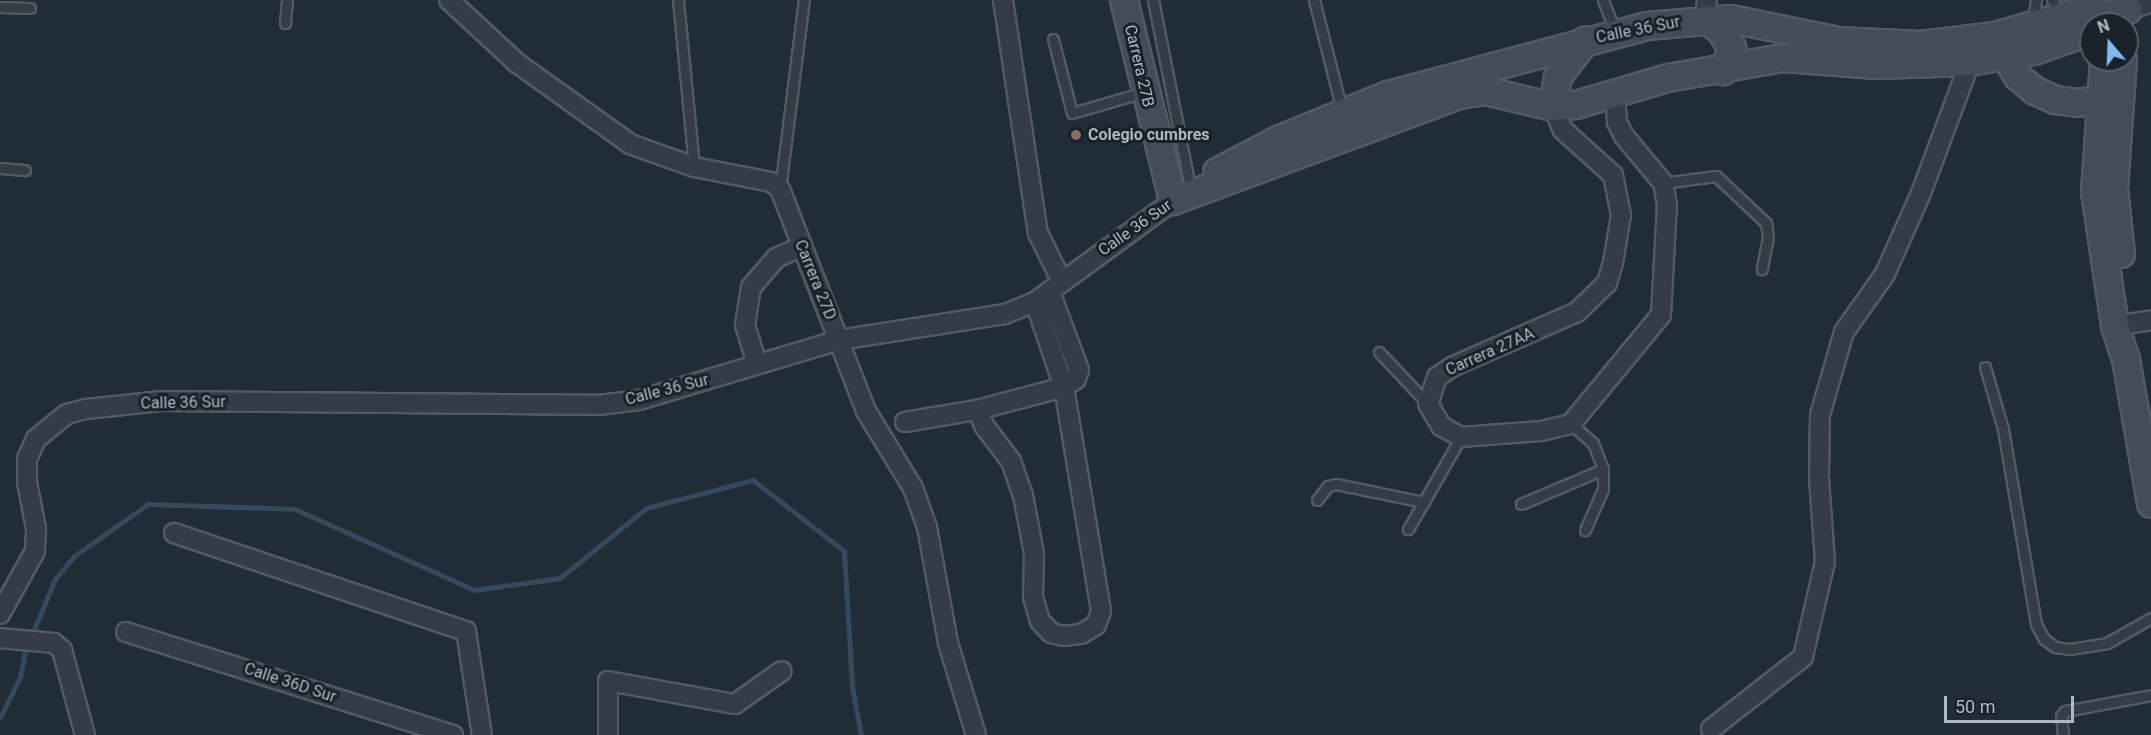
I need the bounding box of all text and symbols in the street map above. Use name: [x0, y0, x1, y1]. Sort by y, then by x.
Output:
street label: Calle 36 Sur: [1594, 12, 1682, 48]
north arrow: [2079, 12, 2139, 72]
text: N: [2095, 16, 2112, 37]
street label: Carrera 27B: [1120, 23, 1158, 109]
place label: Colegio cumbres: [1088, 125, 1209, 145]
marker: Colegio cumbres: [1069, 128, 1083, 142]
street label: Calle 36 Sur: [1095, 196, 1175, 260]
street label: Carrera 27D: [790, 237, 840, 323]
street label: Carrera 27AA: [1443, 324, 1537, 380]
street label: Calle 36 Sur: [623, 370, 711, 410]
street label: Calle 36 Sur: [140, 393, 226, 413]
street label: Calle 36D Sur: [242, 659, 338, 707]
scale bar: [1947, 684, 2078, 722]
text: 50 m: [1955, 696, 1995, 717]

